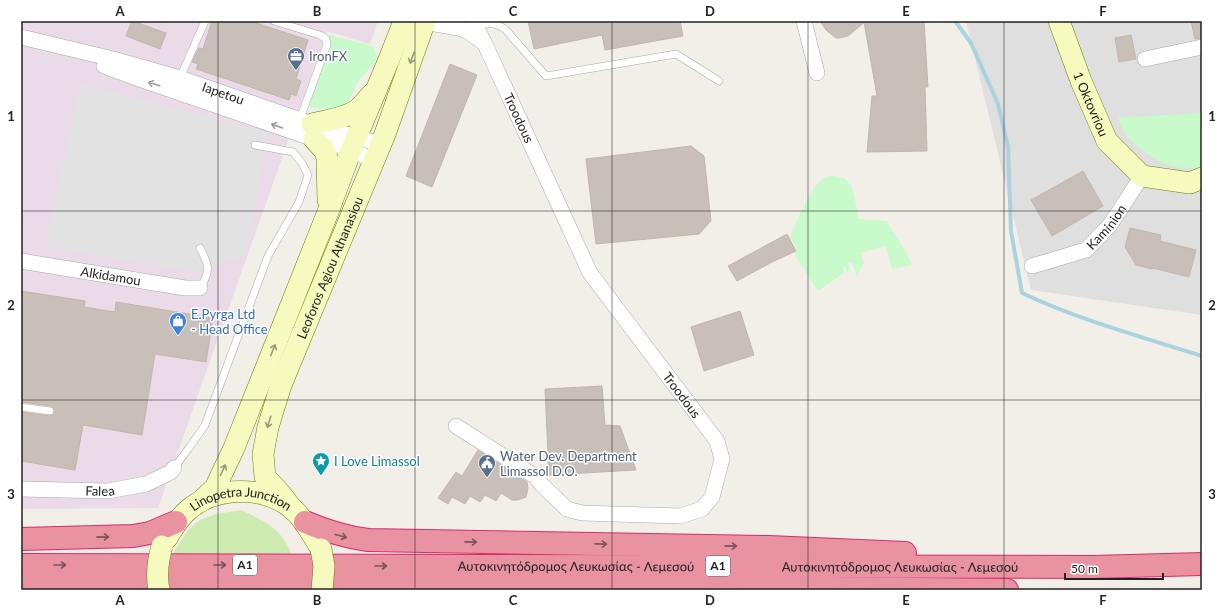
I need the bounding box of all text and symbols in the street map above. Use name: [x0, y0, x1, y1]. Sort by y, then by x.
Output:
text: A: [114, 3, 125, 19]
text: B: [313, 3, 322, 19]
text: C: [509, 3, 518, 19]
text: D: [705, 3, 715, 19]
text: E: [902, 3, 910, 19]
text: F: [1099, 3, 1107, 19]
office icon: IronFX: [286, 46, 306, 71]
place label: IronFX: [309, 48, 348, 64]
one-way arrow: [407, 51, 415, 63]
street label: 1 Oktovriou: [1070, 69, 1112, 139]
street label: Iapetou: [200, 78, 246, 108]
one-way arrow: [147, 80, 160, 87]
street label: Troodous: [501, 91, 538, 146]
text: 1: [7, 108, 15, 124]
text: 1: [1208, 108, 1216, 124]
one-way arrow: [270, 122, 283, 129]
street label: Leoforos Agiou Athanasiou: [293, 194, 366, 341]
street label: Kaminion: [1083, 201, 1129, 253]
street label: Alkidamou: [80, 263, 142, 289]
text: 2: [7, 297, 15, 313]
text: 2: [1208, 297, 1216, 313]
place label: E.Pyrga Ltd - Head Office: [191, 306, 268, 337]
shop icon: E.Pyrga Ltd - Head Office: [168, 311, 188, 336]
one-way arrow: [270, 344, 277, 356]
street label: Troodous: [660, 369, 705, 421]
one-way arrow: [265, 416, 272, 429]
place label: Water Dev. Department Limassol D.O.: [500, 448, 637, 479]
place icon: I Love Limassol: [311, 451, 331, 476]
place label: I Love Limassol: [334, 453, 420, 469]
public building icon: Water Dev. Department Limassol D.O.: [477, 453, 497, 478]
one-way arrow: [220, 464, 227, 476]
street label: Falea: [85, 482, 116, 499]
text: Linopetra Junction: [186, 483, 295, 514]
text: 3: [7, 486, 15, 502]
text: 3: [1208, 486, 1216, 502]
street label: Linopetra Junction: [188, 504, 294, 520]
one-way arrow: [335, 532, 348, 540]
one-way arrow: [96, 533, 109, 541]
one-way arrow: [464, 538, 477, 546]
one-way arrow: [594, 540, 607, 548]
one-way arrow: [724, 542, 737, 550]
road number: A1: [233, 555, 257, 575]
scale bar: [1065, 555, 1163, 581]
road number: A1: [706, 556, 730, 576]
street label: Αυτοκινητόδρομος Λευκωσίας - Λεμεσού: [458, 558, 694, 574]
street label: Αυτοκινητόδρομος Λευκωσίας - Λεμεσού: [782, 558, 1018, 575]
one-way arrow: [53, 561, 66, 569]
one-way arrow: [213, 561, 226, 569]
text: 50 m: [1071, 561, 1098, 576]
one-way arrow: [374, 562, 387, 570]
text: A: [114, 592, 125, 608]
text: B: [313, 592, 322, 608]
text: C: [509, 592, 518, 608]
text: D: [705, 592, 715, 608]
text: E: [902, 592, 910, 608]
text: F: [1099, 592, 1107, 608]

